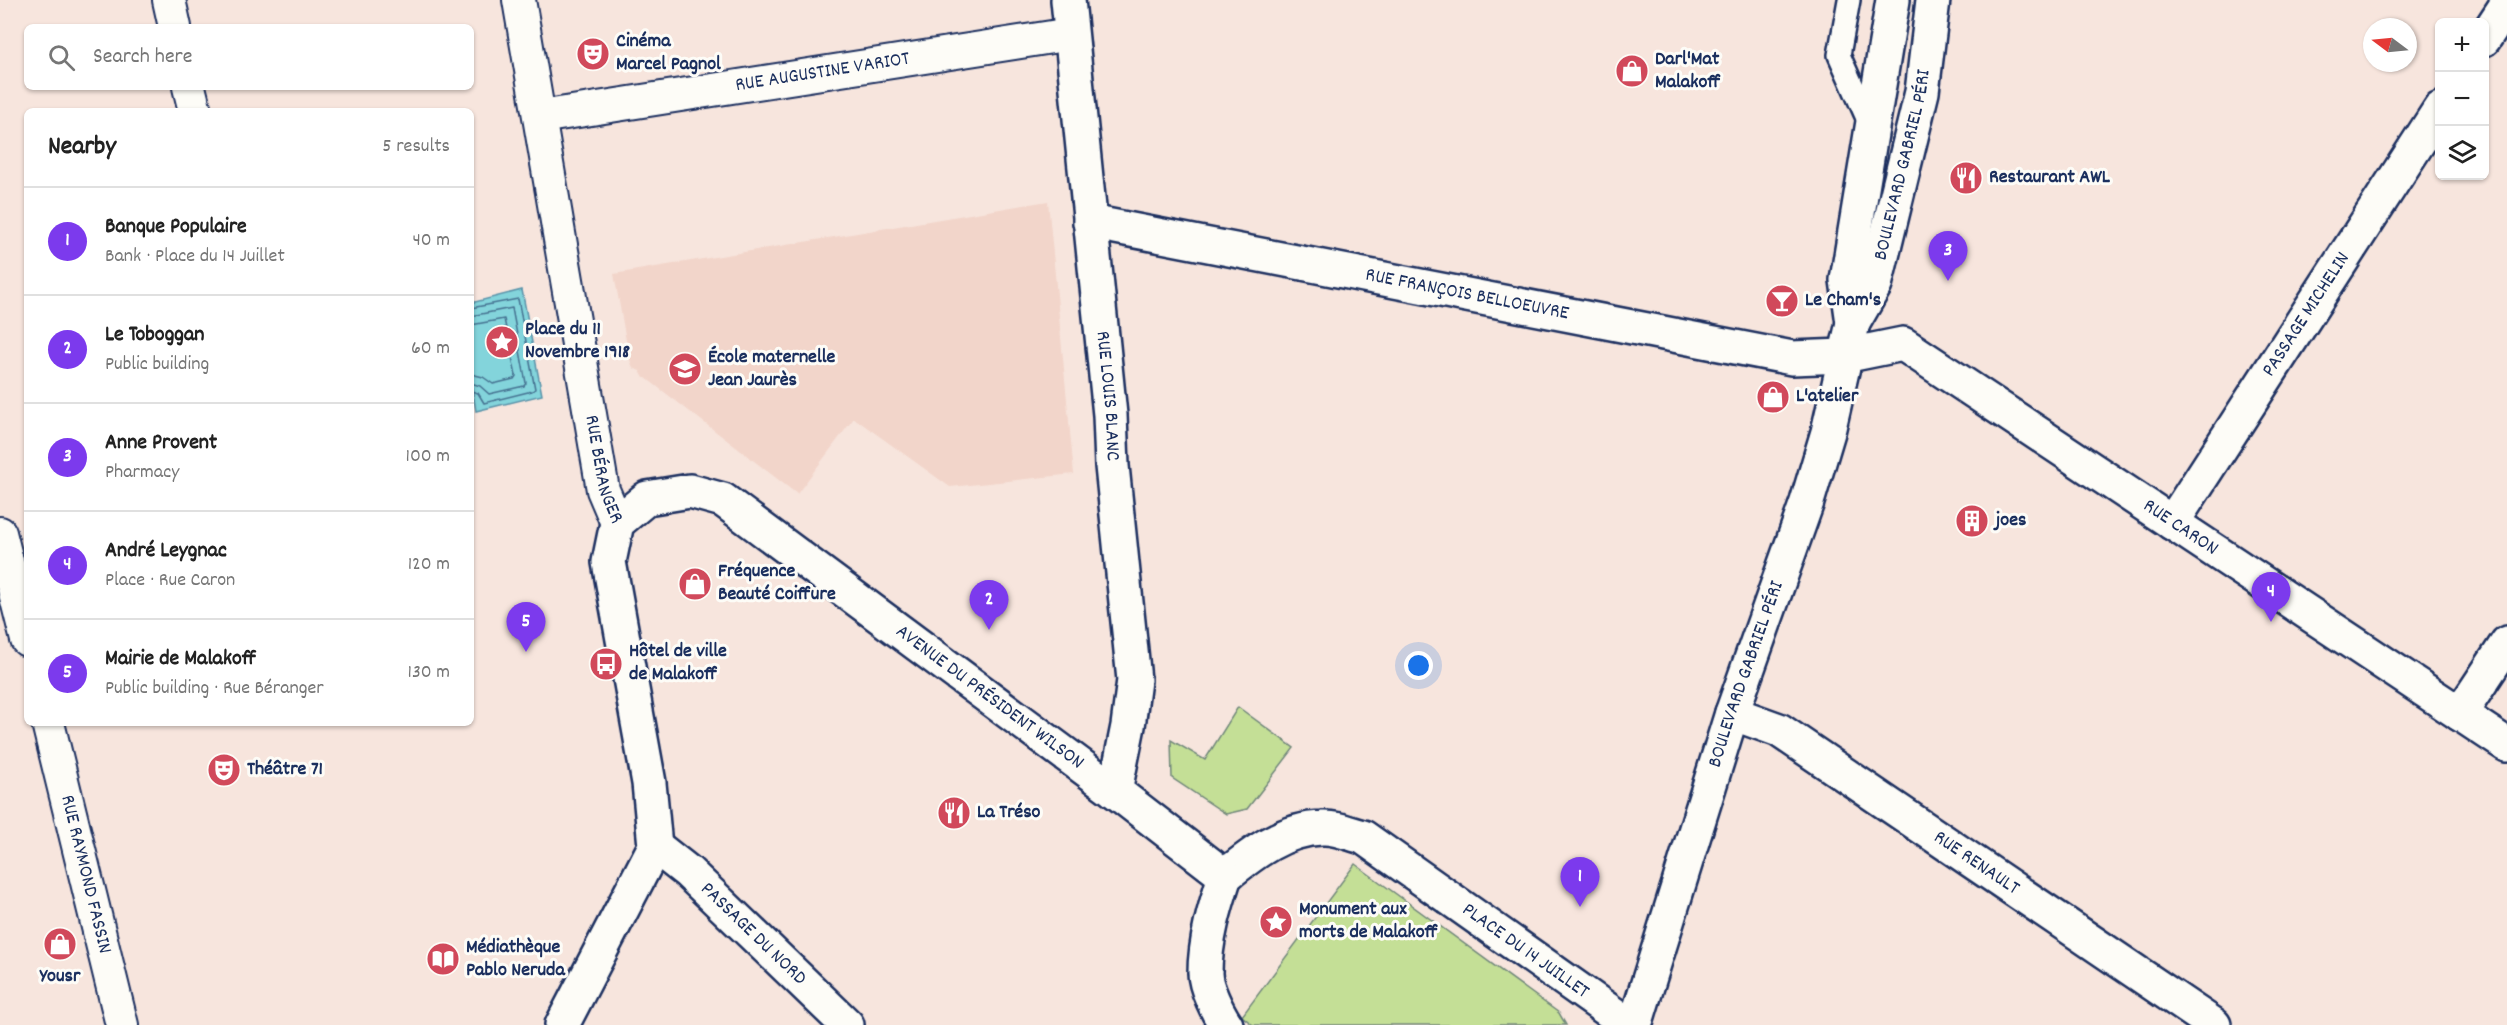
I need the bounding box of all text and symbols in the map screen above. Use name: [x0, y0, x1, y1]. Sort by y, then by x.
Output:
north arrow: [2363, 18, 2417, 72]
map controls: [2435, 18, 2489, 180]
button: +: [2435, 18, 2489, 72]
search box: [24, 24, 474, 90]
place label: Cinéma Marcel Pagnol: [616, 28, 721, 79]
theatre icon: Cinéma Marcel Pagnol: [575, 36, 611, 72]
icon: search: [45, 41, 78, 74]
text: Search here: [93, 42, 192, 73]
street label: RUE AUGUSTINE VARIOT: [733, 45, 912, 100]
place label: Darl'Mat Malakoff: [1655, 46, 1721, 97]
shop icon: Darl'Mat Malakoff: [1614, 53, 1650, 89]
street label: BOULEVARD GABRIEL PÉRI: [1867, 68, 1939, 263]
button: −: [2435, 72, 2489, 126]
button: layers: [2435, 126, 2489, 180]
text: Nearby: [48, 129, 116, 166]
text: 5 results: [382, 133, 450, 161]
restaurant icon: Restaurant AWL: [1948, 160, 1984, 196]
place label: Restaurant AWL: [1989, 164, 2111, 192]
text: Banque Populaire: [105, 212, 247, 243]
text: 1: [65, 227, 70, 255]
text: 40 m: [412, 227, 450, 255]
pin: 3: [1928, 232, 1968, 281]
text: Bank · Place du 14 Juillet: [105, 243, 285, 271]
street label: PASSAGE MICHELIN: [2256, 247, 2358, 383]
street label: RUE FRANÇOIS BELLOEUVRE: [1363, 262, 1571, 328]
bar icon: Le Cham's: [1764, 283, 1800, 319]
place label: Le Cham's: [1805, 287, 1881, 315]
place label: Place du 11 Novembre 1918: [525, 316, 630, 367]
text: Le Toboggan: [105, 320, 204, 351]
place icon: Place du 11 Novembre 1918: [484, 324, 520, 360]
street label: RUE LOUIS BLANC: [1088, 330, 1126, 462]
text: 2: [63, 335, 72, 363]
text: 60 m: [411, 335, 450, 363]
place label: École maternelle Jean Jaurès: [708, 344, 835, 395]
text: Public building: [105, 351, 209, 379]
school or university icon: École maternelle Jean Jaurès: [667, 351, 703, 387]
shop icon: L'atelier: [1755, 379, 1791, 415]
place label: L'atelier: [1796, 383, 1859, 411]
street label: RUE BÉRANGER: [576, 413, 630, 528]
text: Anne Provent: [105, 428, 217, 459]
text: 3: [63, 443, 72, 471]
text: 100 m: [406, 443, 450, 471]
text: Pharmacy: [105, 459, 179, 487]
street label: RUE CARON: [2137, 493, 2223, 563]
building icon: joes: [1954, 503, 1990, 539]
place label: joes: [1993, 507, 2026, 535]
text: André Leygnac: [105, 536, 227, 567]
text: 4: [63, 551, 72, 579]
text: 120 m: [408, 551, 450, 579]
place label: Fréquence Beauté Coiffure: [718, 558, 836, 609]
shop icon: Fréquence Beauté Coiffure: [677, 566, 713, 602]
text: Place · Rue Caron: [105, 567, 235, 595]
pin: 4: [2252, 572, 2290, 622]
street label: BOULEVARD GABRIEL PÉRI: [1702, 577, 1792, 771]
pin: 2: [970, 580, 1008, 630]
pin: 5: [506, 602, 546, 652]
street label: AVENUE DU PRÉSIDENT WILSON: [889, 618, 1089, 777]
place label: Hôtel de ville de Malakoff: [629, 638, 727, 689]
text: Mairie de Malakoff: [105, 644, 257, 675]
bus stop icon: Hôtel de ville de Malakoff: [588, 646, 624, 682]
your location: [1404, 651, 1433, 680]
text: 5: [63, 659, 72, 687]
text: 130 m: [408, 659, 450, 687]
text: Public building · Rue Béranger: [105, 675, 324, 703]
theatre icon: Théâtre 71: [206, 752, 242, 788]
place label: Théâtre 71: [247, 756, 323, 784]
street label: RUE RAYMOND FASSIN: [52, 792, 118, 957]
restaurant icon: La Tréso: [936, 795, 972, 831]
place label: La Tréso: [977, 799, 1041, 827]
street label: RUE RENAULT: [1927, 824, 2025, 903]
pin: 1: [1560, 858, 1600, 907]
street label: PASSAGE DU NORD: [693, 876, 812, 992]
place label: Monument aux morts de Malakoff: [1299, 896, 1439, 947]
street label: PLACE DU 14 JUILLET: [1456, 897, 1595, 1006]
place icon: Monument aux morts de Malakoff: [1258, 904, 1294, 940]
shop icon: Yousr: [42, 926, 78, 962]
place label: Médiathèque Pablo Neruda: [466, 934, 565, 985]
library icon: Médiathèque Pablo Neruda: [425, 941, 461, 977]
place label: Yousr: [39, 963, 81, 991]

